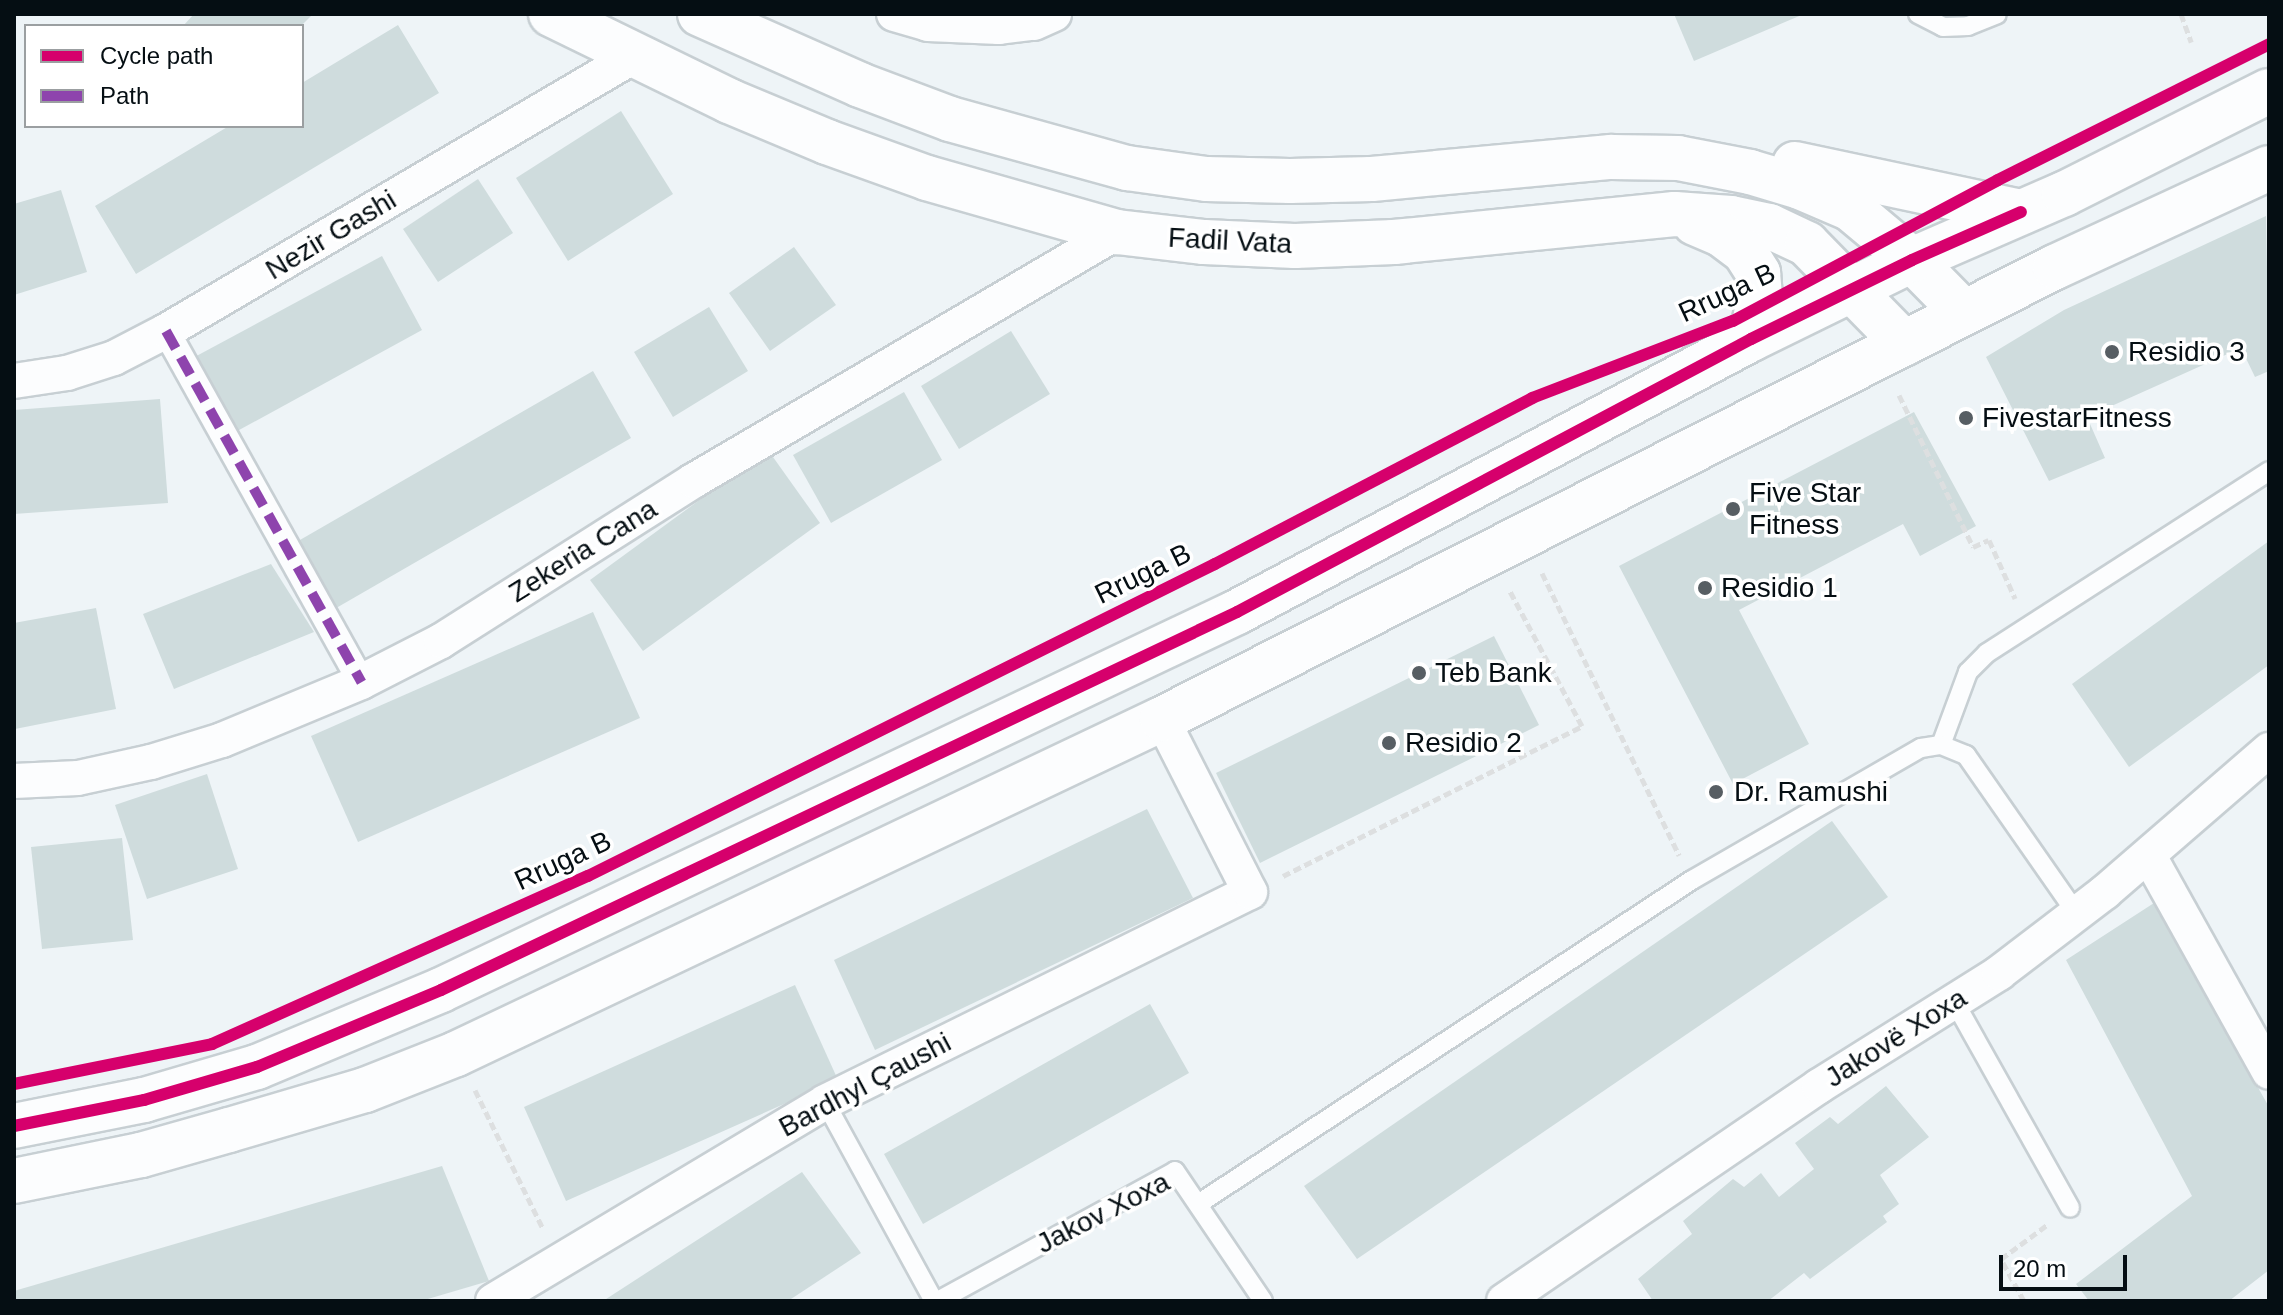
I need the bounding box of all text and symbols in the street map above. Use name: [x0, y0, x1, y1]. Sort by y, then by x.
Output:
legend: [24, 24, 304, 128]
text: Cycle path: [100, 42, 213, 69]
text: Path: [100, 82, 149, 109]
street label: Nezir Gashi: [260, 183, 402, 287]
street label: Fadil Vata: [1167, 221, 1293, 261]
street label: Rruga B: [1673, 256, 1781, 330]
place label: Residio 3: [2128, 335, 2245, 369]
marker: Residio 3: [2103, 343, 2121, 361]
place label: FivestarFitness: [1982, 401, 2172, 435]
marker: FivestarFitness: [1957, 409, 1975, 427]
place label: Five Star Fitness: [1749, 476, 1861, 542]
street label: Zekeria Cana: [503, 492, 663, 610]
marker: Five Star Fitness: [1724, 500, 1742, 518]
street label: Rruga B: [1089, 536, 1197, 612]
place label: Residio 1: [1721, 571, 1838, 605]
marker: Residio 1: [1696, 579, 1714, 597]
place label: Teb Bank: [1435, 656, 1552, 690]
marker: Teb Bank: [1410, 664, 1428, 682]
place label: Residio 2: [1405, 726, 1522, 760]
marker: Residio 2: [1380, 734, 1398, 752]
place label: Dr. Ramushi: [1734, 775, 1888, 809]
marker: Dr. Ramushi: [1705, 781, 1727, 803]
street label: Rruga B: [509, 824, 617, 898]
street label: Jakovë Xoxa: [1819, 981, 1973, 1095]
street label: Bardhyl Çaushi: [773, 1026, 957, 1144]
street label: Jakov Xoxa: [1031, 1165, 1175, 1261]
scale bar: [2003, 1239, 2131, 1289]
text: 20 m: [2013, 1255, 2066, 1282]

